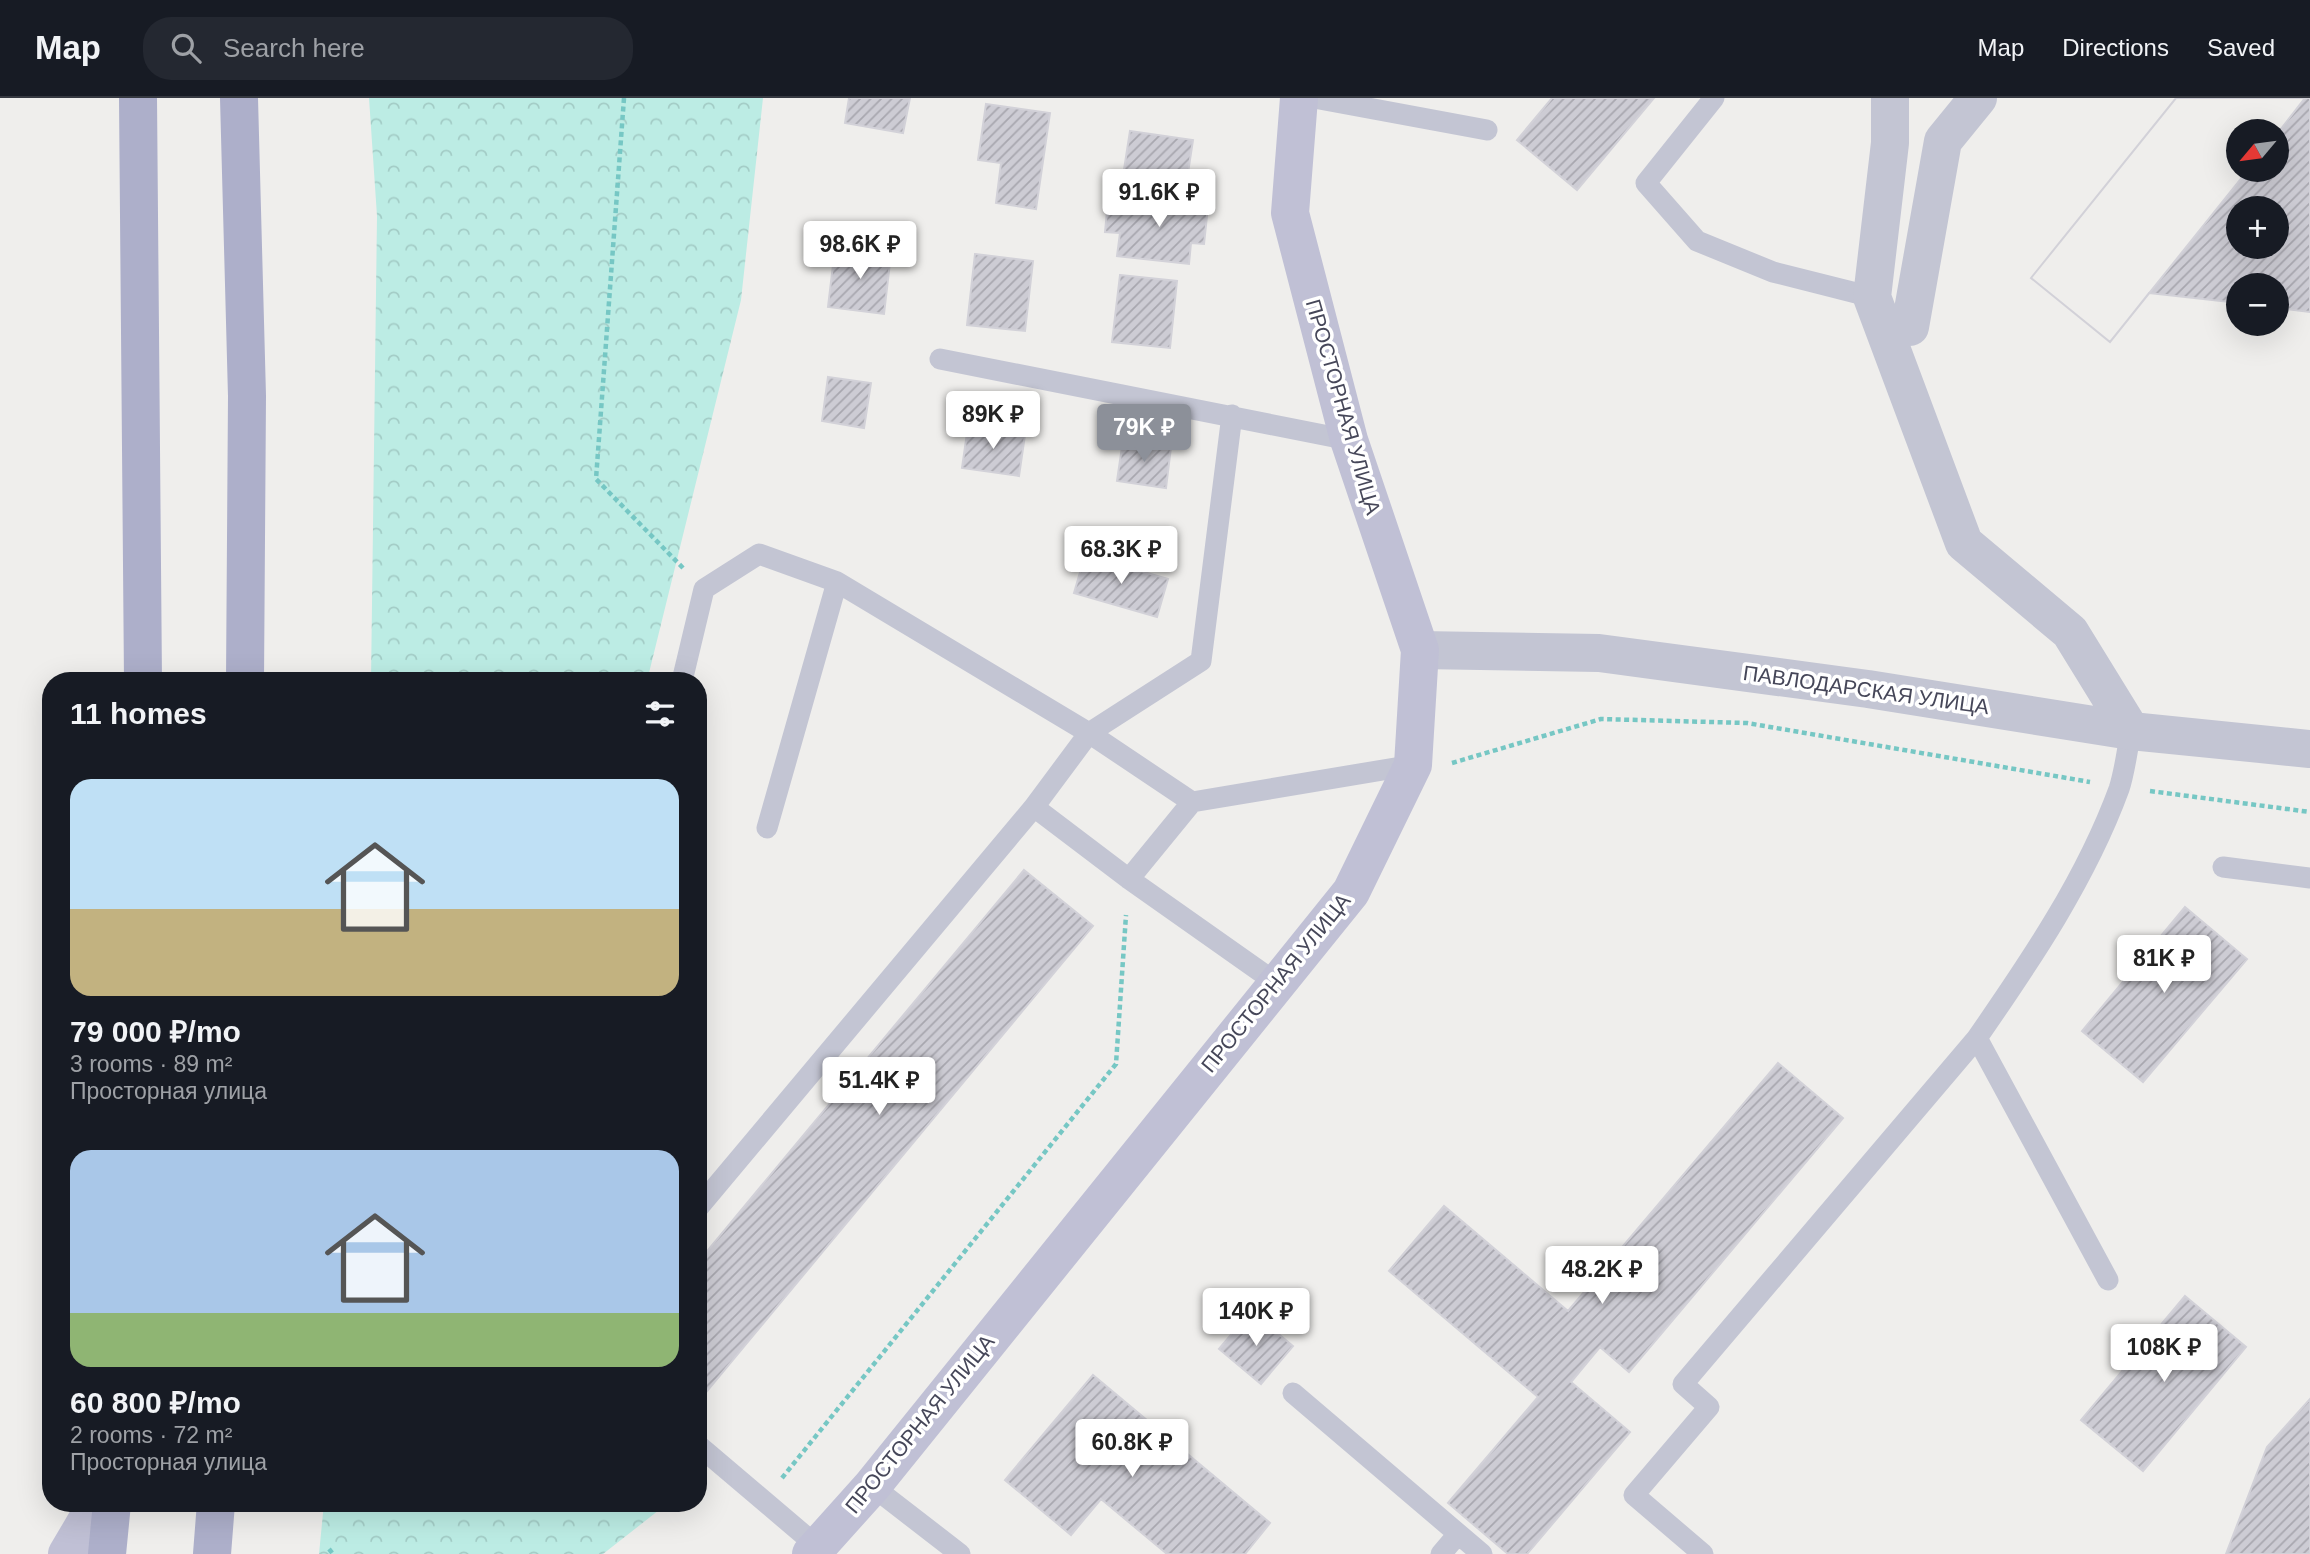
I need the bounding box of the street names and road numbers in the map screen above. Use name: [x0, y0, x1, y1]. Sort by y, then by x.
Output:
street label: ПРОСТОРНАЯ УЛИЦА: [1302, 297, 1385, 517]
street label: ПАВЛОДАРСКАЯ УЛИЦА: [1742, 661, 1990, 718]
street label: ПРОСТОРНАЯ УЛИЦА: [1197, 889, 1355, 1077]
street label: ПРОСТОРНАЯ УЛИЦА: [841, 1330, 999, 1518]

